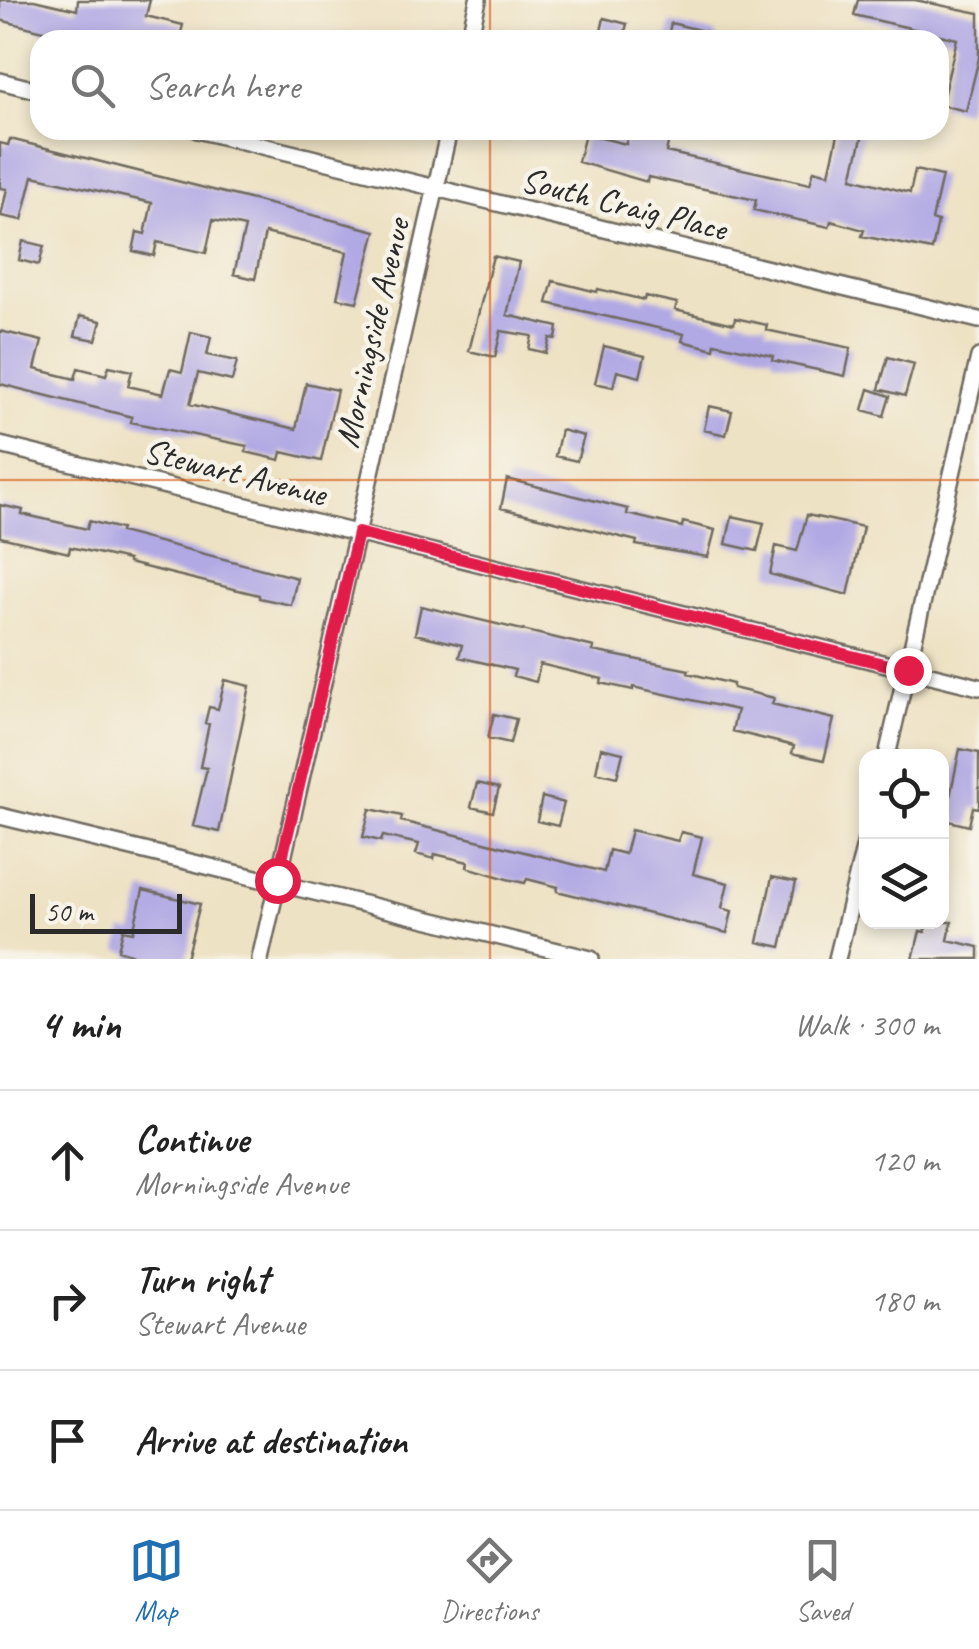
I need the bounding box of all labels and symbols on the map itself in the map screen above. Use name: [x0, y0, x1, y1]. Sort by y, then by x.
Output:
street label: South Craig Place: [517, 157, 734, 252]
street label: Morningside Avenue: [324, 212, 421, 452]
street label: Stewart Avenue: [139, 428, 333, 517]
route end: [886, 648, 932, 694]
route start: [255, 858, 301, 904]
scale bar: [30, 889, 182, 934]

